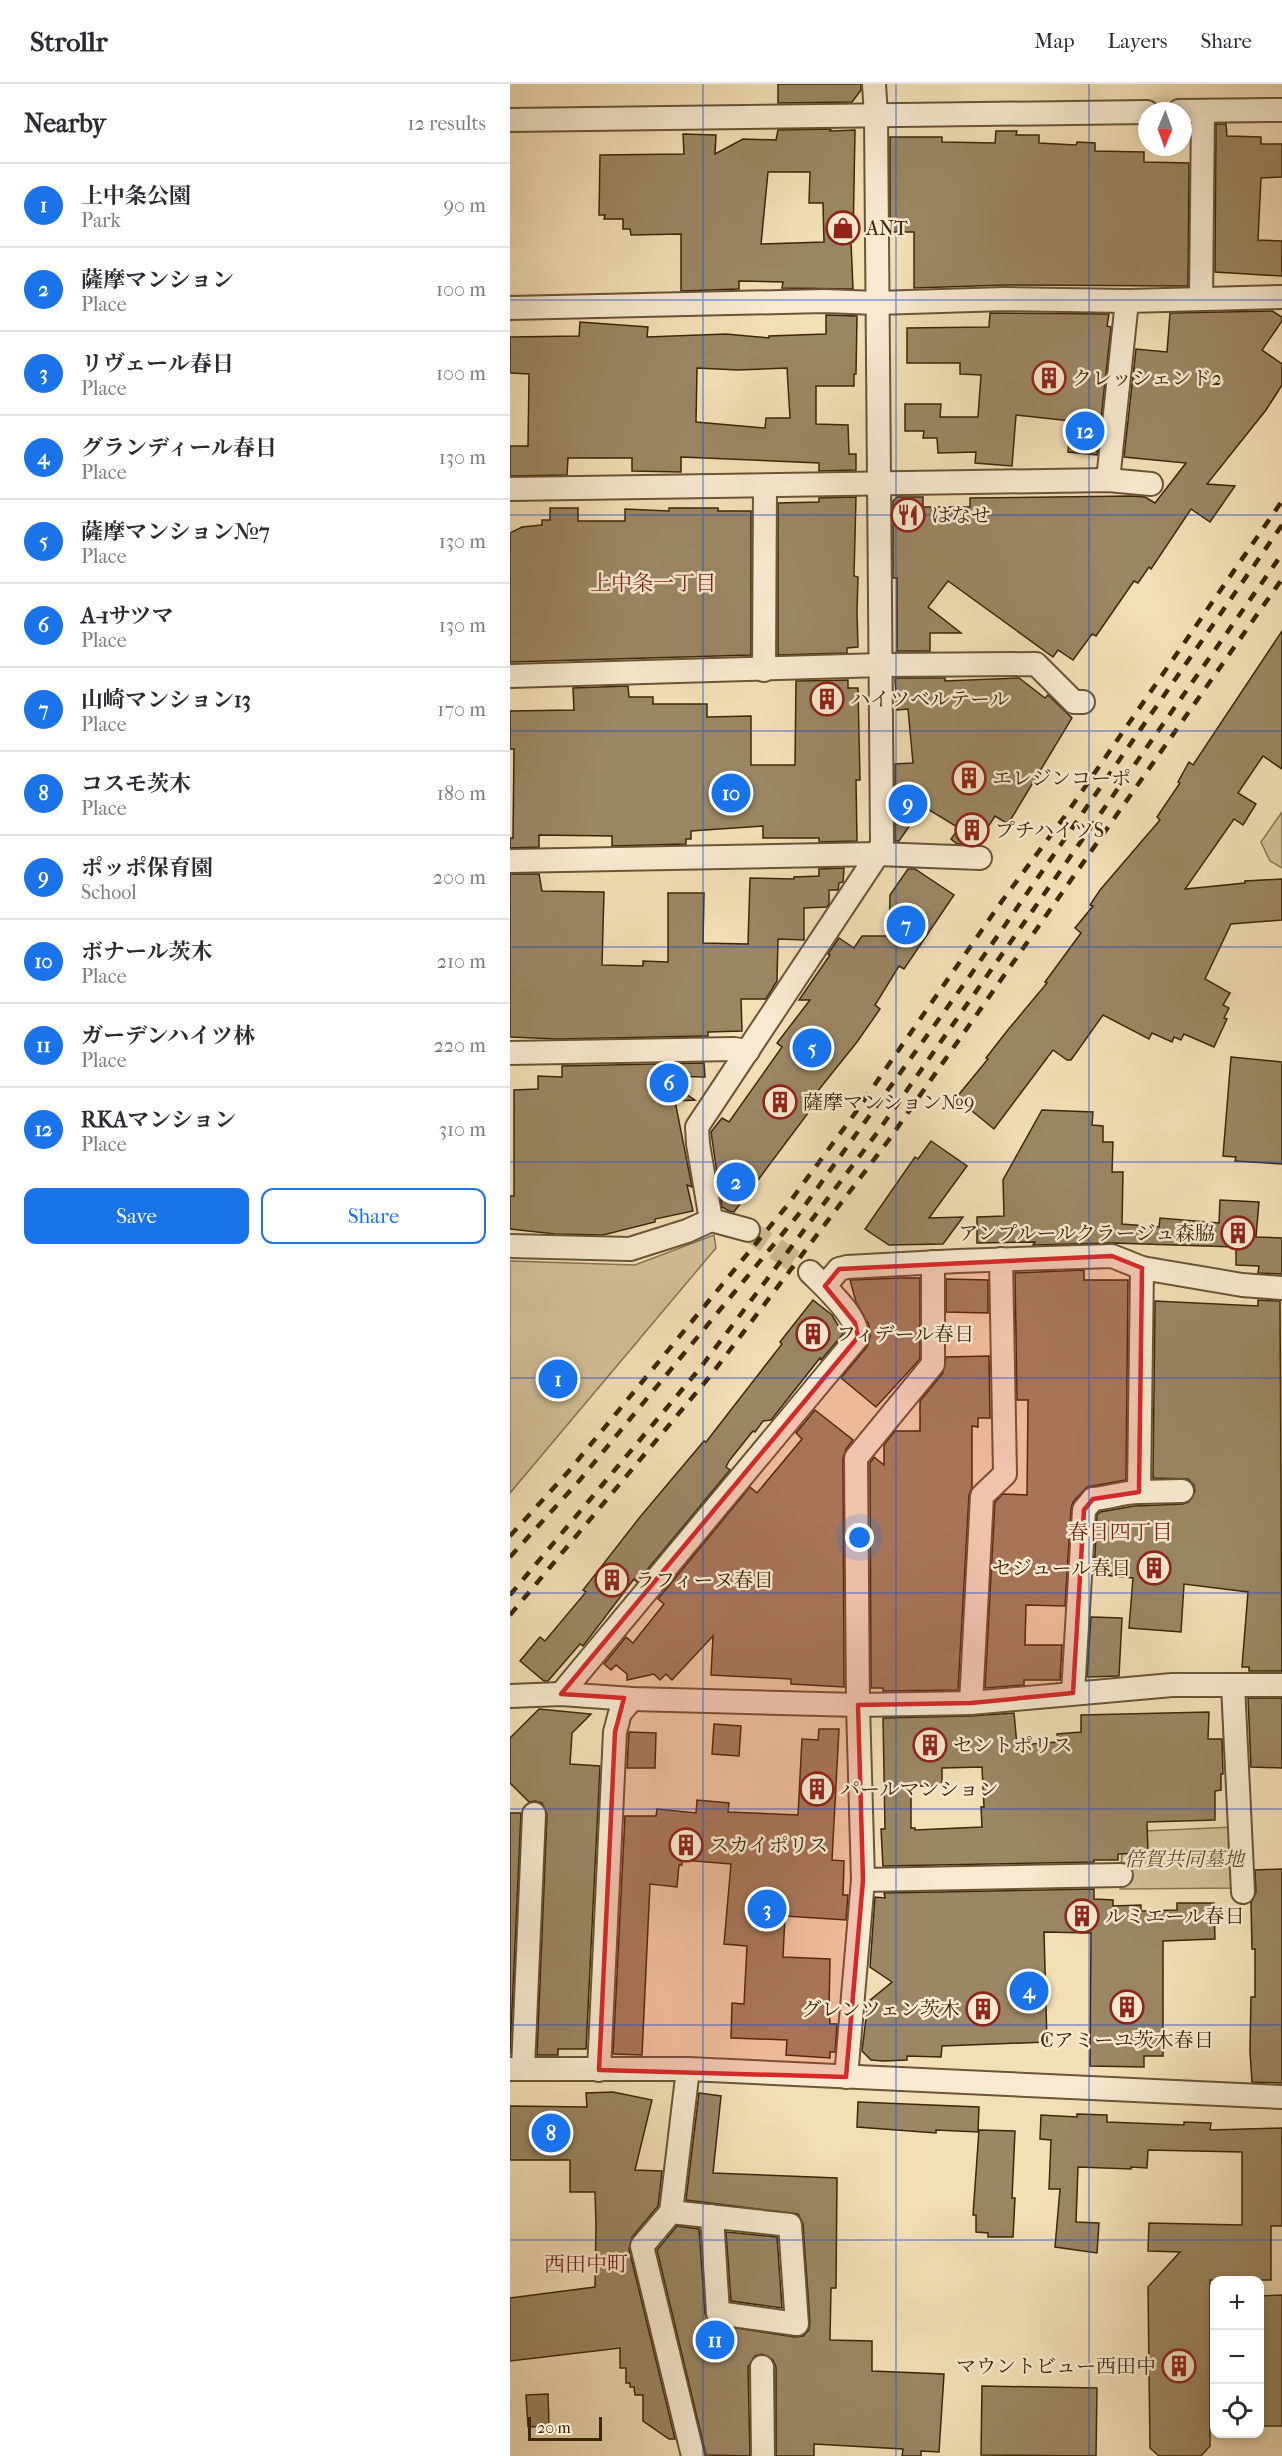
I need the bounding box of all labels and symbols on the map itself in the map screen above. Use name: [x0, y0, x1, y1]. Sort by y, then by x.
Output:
north arrow: [1138, 102, 1192, 156]
shop icon: ANT: [825, 210, 861, 246]
place label: ANT: [865, 217, 908, 240]
building icon: クレッシェンド2: [1031, 360, 1067, 396]
place label: クレッシェンド2: [1072, 367, 1222, 390]
pin: 12: [1066, 408, 1104, 454]
restaurant icon: はなせ: [890, 497, 926, 533]
place label: はなせ: [931, 504, 991, 527]
district label: 上中条一丁目: [590, 571, 716, 595]
building icon: ハイツベルテール: [809, 681, 845, 717]
place label: ハイツベルテール: [850, 688, 1010, 711]
building icon: エレジンコーポ: [951, 760, 987, 796]
place label: エレジンコーポ: [992, 767, 1131, 790]
pin: 10: [712, 770, 750, 816]
pin: 9: [888, 782, 928, 826]
building icon: プチハイツS: [954, 812, 990, 848]
place label: プチハイツS: [995, 819, 1104, 842]
pin: 7: [886, 902, 926, 948]
pin: 5: [792, 1026, 832, 1070]
pin: 6: [650, 1060, 688, 1106]
building icon: 薩摩マンション№9: [762, 1084, 798, 1120]
place label: 薩摩マンション№9: [803, 1091, 974, 1114]
pin: 2: [716, 1160, 756, 1204]
building icon: アンプルールクラージュ森脇: [1220, 1215, 1256, 1251]
place label: アンプルールクラージュ森脇: [958, 1222, 1215, 1245]
building icon: フィデール春日: [795, 1316, 831, 1352]
place label: フィデール春日: [836, 1323, 974, 1346]
pin: 1: [538, 1356, 578, 1402]
district label: 春日四丁目: [1068, 1520, 1173, 1544]
your location: [845, 1523, 874, 1552]
building icon: セジュール春日: [1136, 1550, 1172, 1586]
place label: セジュール春日: [992, 1557, 1131, 1580]
building icon: ラフィーヌ春日: [594, 1562, 630, 1598]
place label: ラフィーヌ春日: [635, 1569, 773, 1592]
building icon: セントポリス: [912, 1727, 948, 1763]
place label: セントポリス: [953, 1734, 1073, 1757]
building icon: パールマンション: [799, 1771, 835, 1807]
place label: パールマンション: [840, 1778, 999, 1801]
building icon: スカイポリス: [668, 1827, 704, 1863]
place label: スカイポリス: [709, 1834, 828, 1857]
park label: 倍賀共同墓地: [1124, 1848, 1246, 1871]
pin: 3: [748, 1886, 786, 1932]
building icon: ルミエール春日: [1064, 1898, 1100, 1934]
place label: ルミエール春日: [1105, 1905, 1245, 1928]
pin: 4: [1010, 1968, 1048, 2014]
building icon: Cアミーユ茨木春日: [1109, 1989, 1145, 2025]
building icon: グレンツェン茨木: [965, 1991, 1001, 2027]
place label: グレンツェン茨木: [801, 1998, 960, 2021]
place label: Cアミーユ茨木春日: [1040, 2029, 1214, 2052]
pin: 8: [532, 2110, 570, 2156]
district label: 西田中町: [544, 2252, 628, 2276]
pin: 11: [696, 2318, 734, 2362]
building icon: マウントビュー西田中: [1161, 2348, 1197, 2384]
place label: マウントビュー西田中: [956, 2355, 1156, 2378]
scale bar: [528, 2414, 602, 2442]

